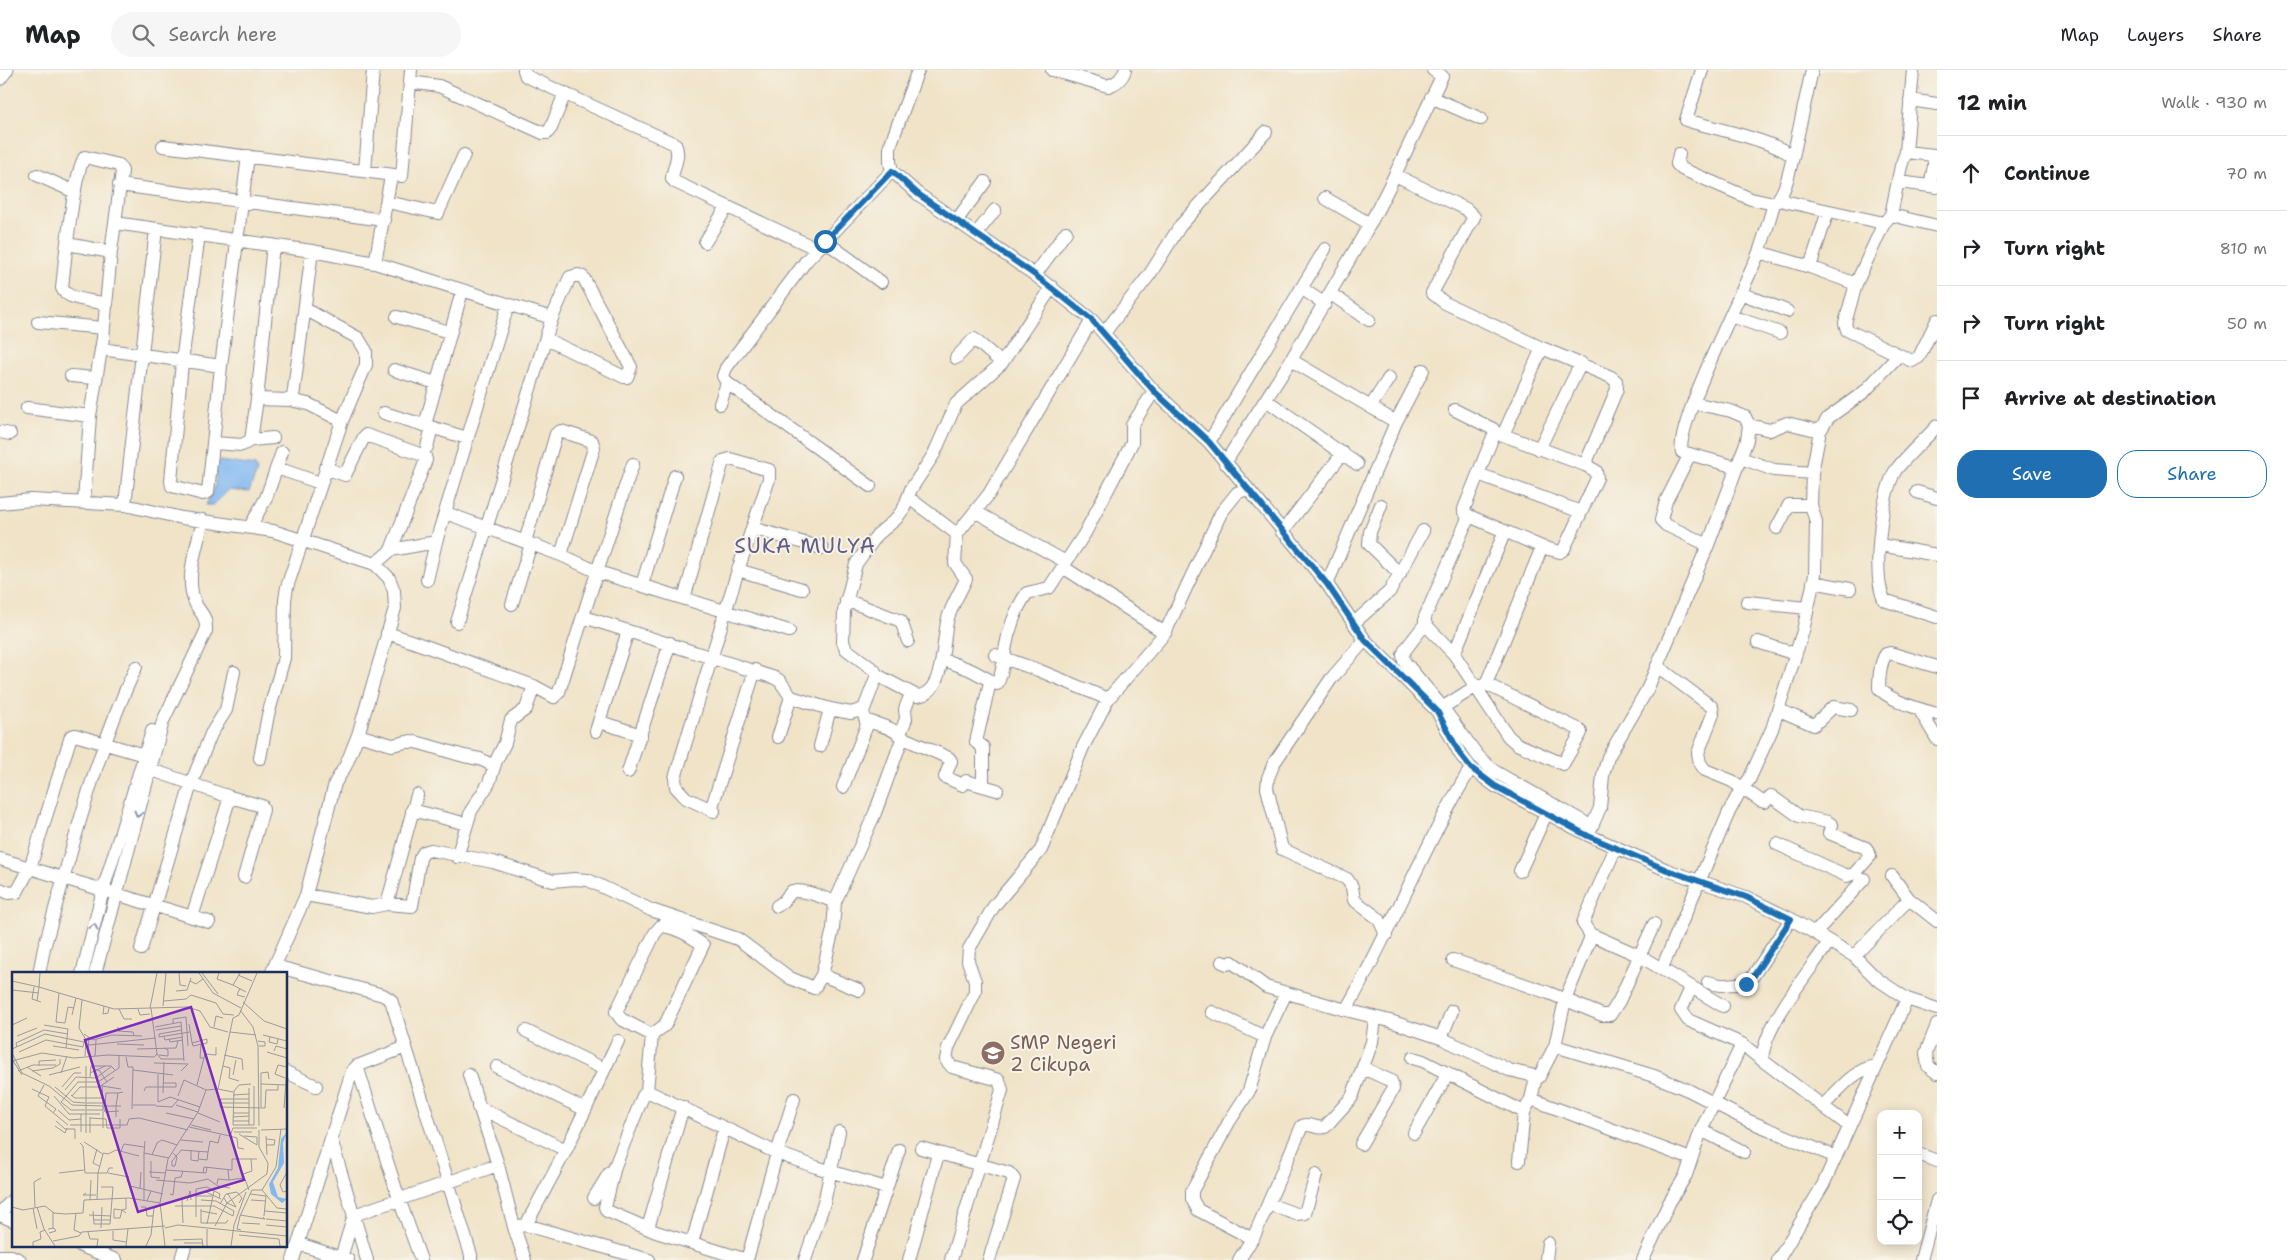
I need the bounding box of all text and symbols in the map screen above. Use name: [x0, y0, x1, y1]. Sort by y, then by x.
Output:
search box: [111, 12, 461, 57]
text: Map: [25, 19, 81, 51]
icon: search: [129, 21, 157, 49]
text: Search here: [169, 22, 277, 47]
text: Map: [2061, 23, 2099, 47]
text: Layers: [2127, 23, 2184, 47]
text: Share: [2212, 23, 2262, 47]
text: 12 min: [1957, 89, 2027, 117]
text: Walk · 930 m: [2161, 92, 2267, 113]
icon: ahead: [1957, 159, 1985, 187]
text: Continue: [2004, 161, 2090, 186]
text: 70 m: [2226, 163, 2267, 184]
route start: [814, 230, 837, 253]
icon: right: [1957, 234, 1985, 262]
text: Turn right: [2004, 236, 2105, 261]
text: 810 m: [2220, 238, 2267, 259]
icon: right: [1957, 309, 1985, 337]
text: Turn right: [2004, 311, 2105, 336]
text: 50 m: [2227, 313, 2267, 334]
icon: arrive: [1957, 384, 1985, 412]
text: Arrive at destination: [2004, 386, 2216, 411]
button: Save: [1957, 450, 2107, 498]
button: Share: [2117, 450, 2267, 498]
district label: SUKA MULYA: [734, 532, 876, 560]
one-way arrow: [133, 810, 143, 818]
one-way arrow: [88, 923, 98, 931]
inset map: [12, 972, 288, 1248]
route end: [1735, 973, 1758, 996]
place label: SMP Negeri 2 Cikupa: [1010, 1030, 1117, 1077]
school or university icon: SMP Negeri 2 Cikupa: [980, 1040, 1006, 1066]
map controls: [1877, 1110, 1922, 1245]
button: +: [1877, 1110, 1922, 1155]
button: −: [1877, 1155, 1922, 1200]
button: locate: [1877, 1200, 1922, 1245]

